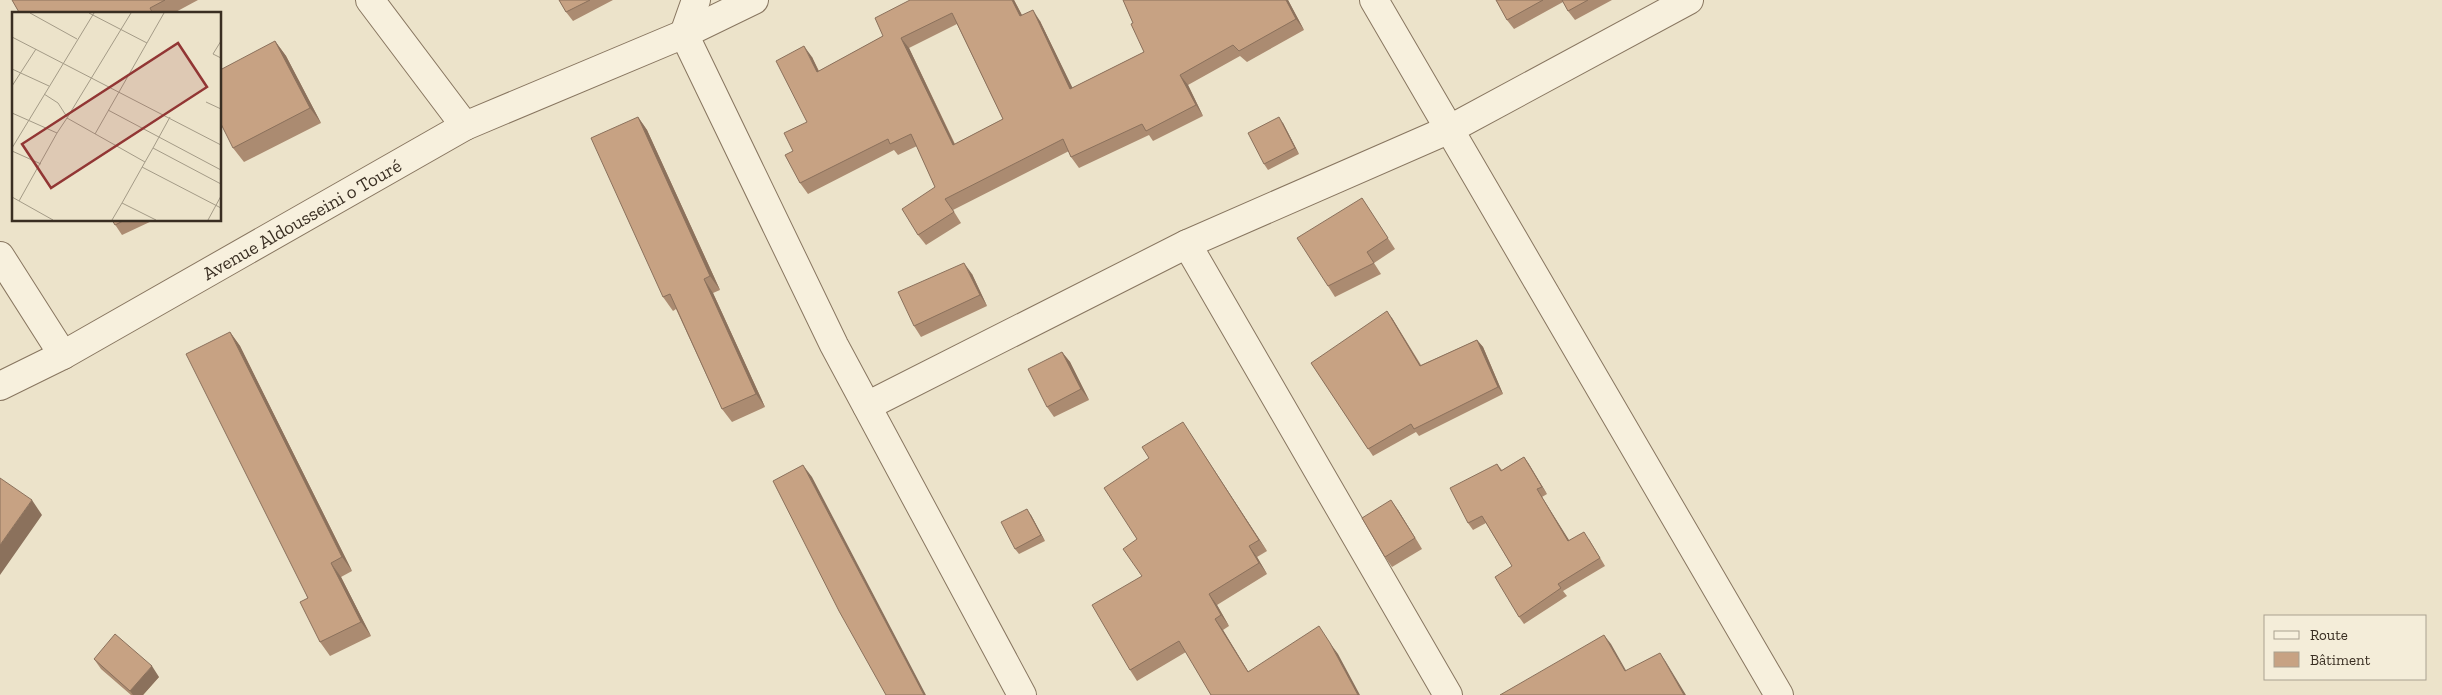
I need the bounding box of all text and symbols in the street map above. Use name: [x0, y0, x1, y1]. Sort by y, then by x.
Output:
inset map: [12, 12, 221, 221]
street label: Avenue Aldousseini o Touré: [198, 153, 405, 285]
legend: [2264, 615, 2427, 680]
text: Route: [2310, 626, 2348, 644]
text: Bâtiment: [2310, 651, 2371, 669]

